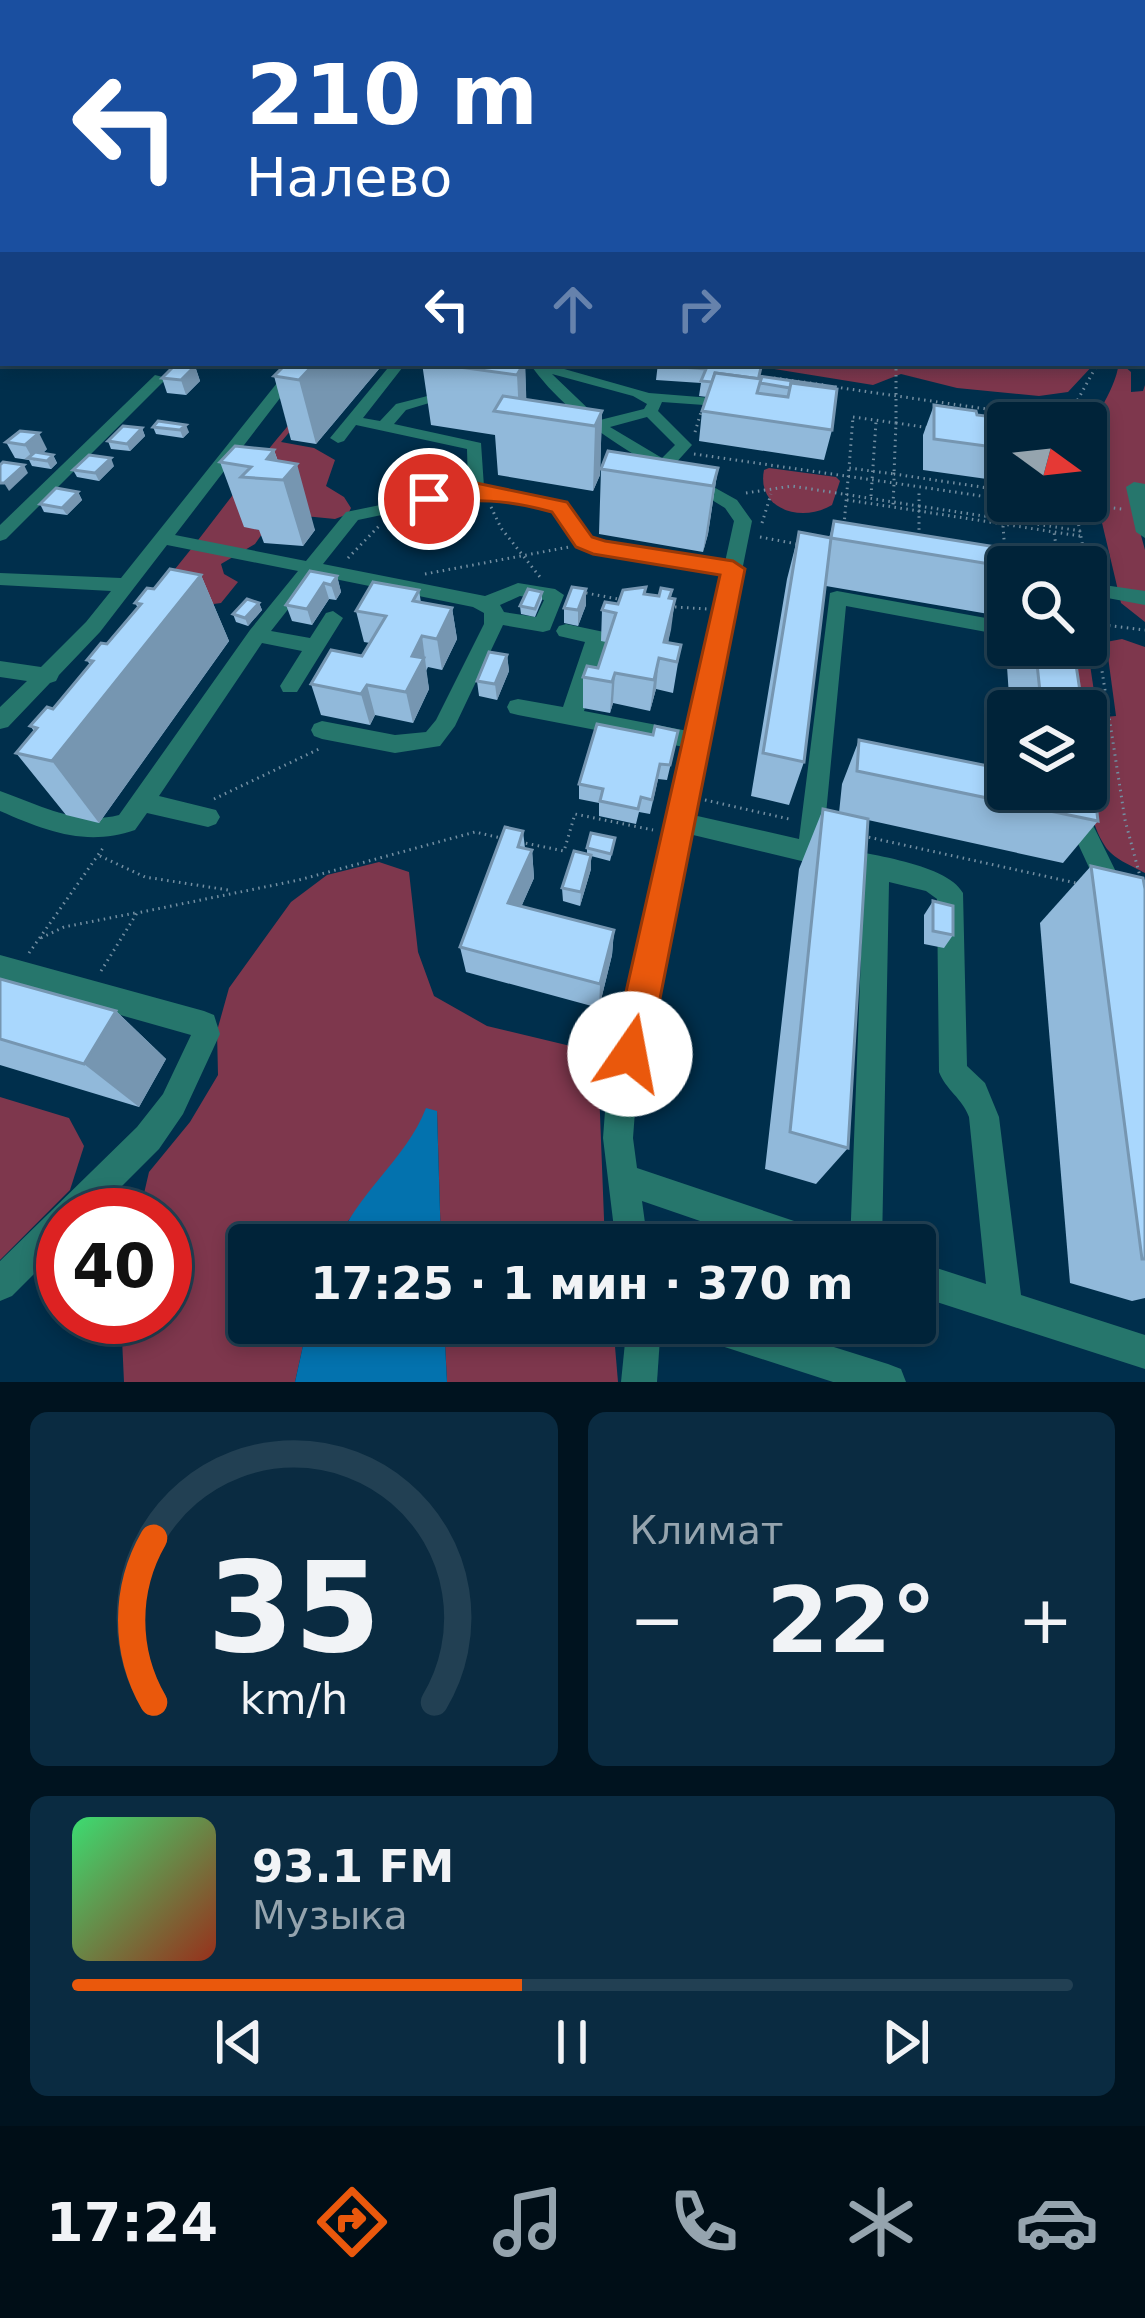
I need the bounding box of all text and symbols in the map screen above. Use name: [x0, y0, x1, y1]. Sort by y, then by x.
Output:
text: 210 m: [246, 46, 538, 144]
icon: left: [48, 48, 204, 204]
text: Налево: [246, 146, 452, 209]
icon: left: [414, 276, 480, 342]
icon: ahead: [540, 276, 606, 342]
icon: right: [666, 276, 732, 342]
north arrow: [987, 402, 1107, 522]
map controls: [987, 402, 1107, 810]
pin: [378, 448, 480, 550]
icon: arrive: [396, 466, 462, 532]
button: search: [987, 546, 1107, 666]
button: layers: [987, 690, 1107, 810]
position arrow: [567, 991, 693, 1117]
speed limit sign: 40: [36, 1188, 192, 1344]
text: 17:25 · 1 мин · 370 m: [311, 1257, 853, 1310]
text: Климат: [630, 1508, 784, 1553]
text: 35: [207, 1535, 381, 1680]
text: 22°: [766, 1568, 936, 1673]
text: −: [630, 1582, 685, 1659]
text: +: [1018, 1582, 1073, 1659]
text: km/h: [240, 1674, 348, 1724]
text: 93.1 FM: [252, 1840, 454, 1893]
text: Музыка: [252, 1893, 408, 1938]
icon: previous: [206, 2009, 272, 2075]
icon: pause: [539, 2009, 605, 2075]
icon: next: [873, 2009, 939, 2075]
icon: directions: [310, 2180, 394, 2264]
icon: music: [486, 2180, 570, 2264]
icon: phone: [662, 2180, 746, 2264]
icon: climate: [839, 2180, 923, 2264]
icon: car: [1015, 2180, 1099, 2264]
text: 17:24: [46, 2191, 218, 2254]

